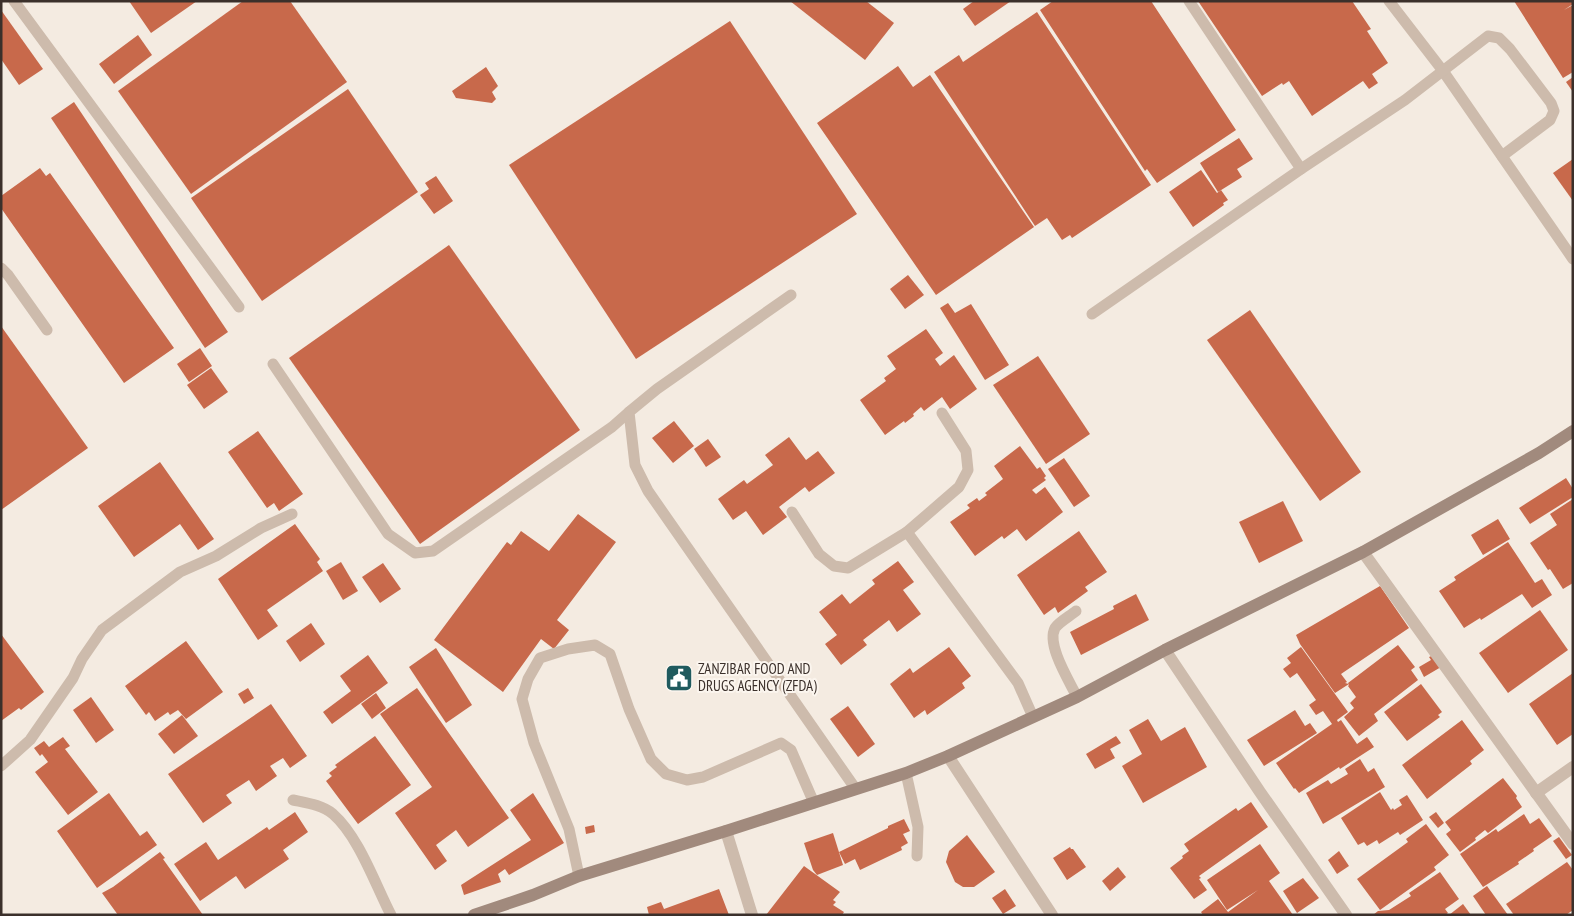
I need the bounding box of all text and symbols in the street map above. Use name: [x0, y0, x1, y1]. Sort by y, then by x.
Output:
place label: ZANZIBAR FOOD AND DRUGS AGENCY (ZFDA): [698, 659, 817, 695]
public building icon: ZANZIBAR FOOD AND DRUGS AGENCY (ZFDA): [664, 663, 694, 693]

